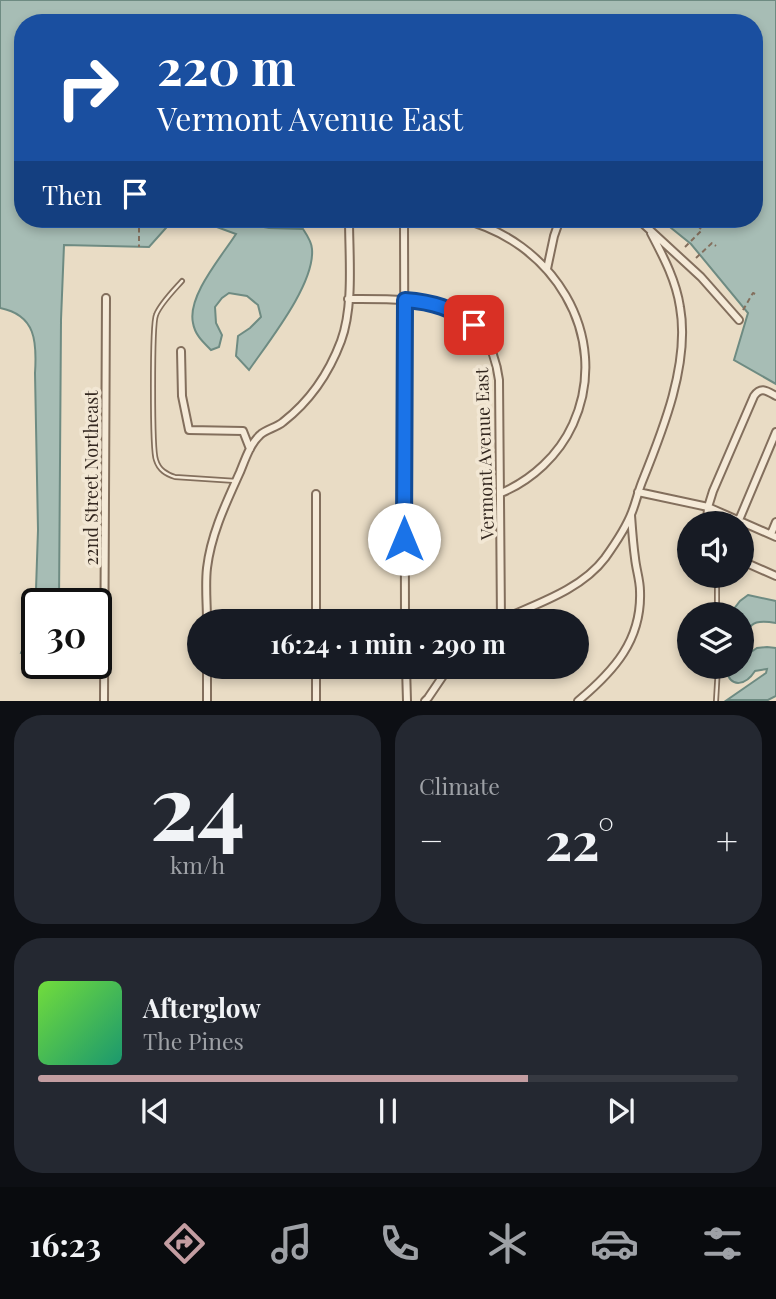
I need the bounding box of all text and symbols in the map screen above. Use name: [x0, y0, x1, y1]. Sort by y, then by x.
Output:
text: 220 m: [157, 33, 296, 98]
icon: right: [42, 42, 133, 133]
text: Vermont Avenue East: [157, 96, 463, 139]
icon: arrive: [116, 175, 154, 213]
text: Then: [42, 177, 102, 212]
pin: [444, 295, 504, 355]
icon: arrive: [455, 306, 493, 344]
street label: Vermont Avenue East: [469, 367, 499, 541]
street label: 22nd Street Northeast: [79, 390, 103, 566]
position arrow: [367, 502, 441, 576]
map controls: [677, 511, 754, 679]
button: sound: [677, 511, 754, 588]
speed limit sign: 30: [21, 588, 112, 679]
button: layers: [677, 602, 754, 679]
text: 16:24 · 1 min · 290 m: [270, 626, 506, 661]
text: 24: [150, 743, 245, 864]
text: Climate: [419, 770, 500, 801]
text: 22°: [545, 805, 614, 874]
text: −: [419, 814, 444, 865]
text: +: [716, 814, 738, 865]
text: km/h: [170, 849, 225, 880]
text: Afterglow: [143, 990, 261, 1025]
text: The Pines: [143, 1025, 244, 1056]
icon: previous: [136, 1092, 174, 1130]
icon: pause: [369, 1092, 407, 1130]
icon: next: [602, 1092, 640, 1130]
icon: directions: [160, 1219, 209, 1268]
icon: music: [267, 1219, 316, 1268]
icon: phone: [375, 1219, 424, 1268]
icon: climate: [483, 1219, 532, 1268]
icon: car: [590, 1219, 639, 1268]
icon: filters: [698, 1219, 747, 1268]
text: 16:23: [29, 1222, 101, 1265]

